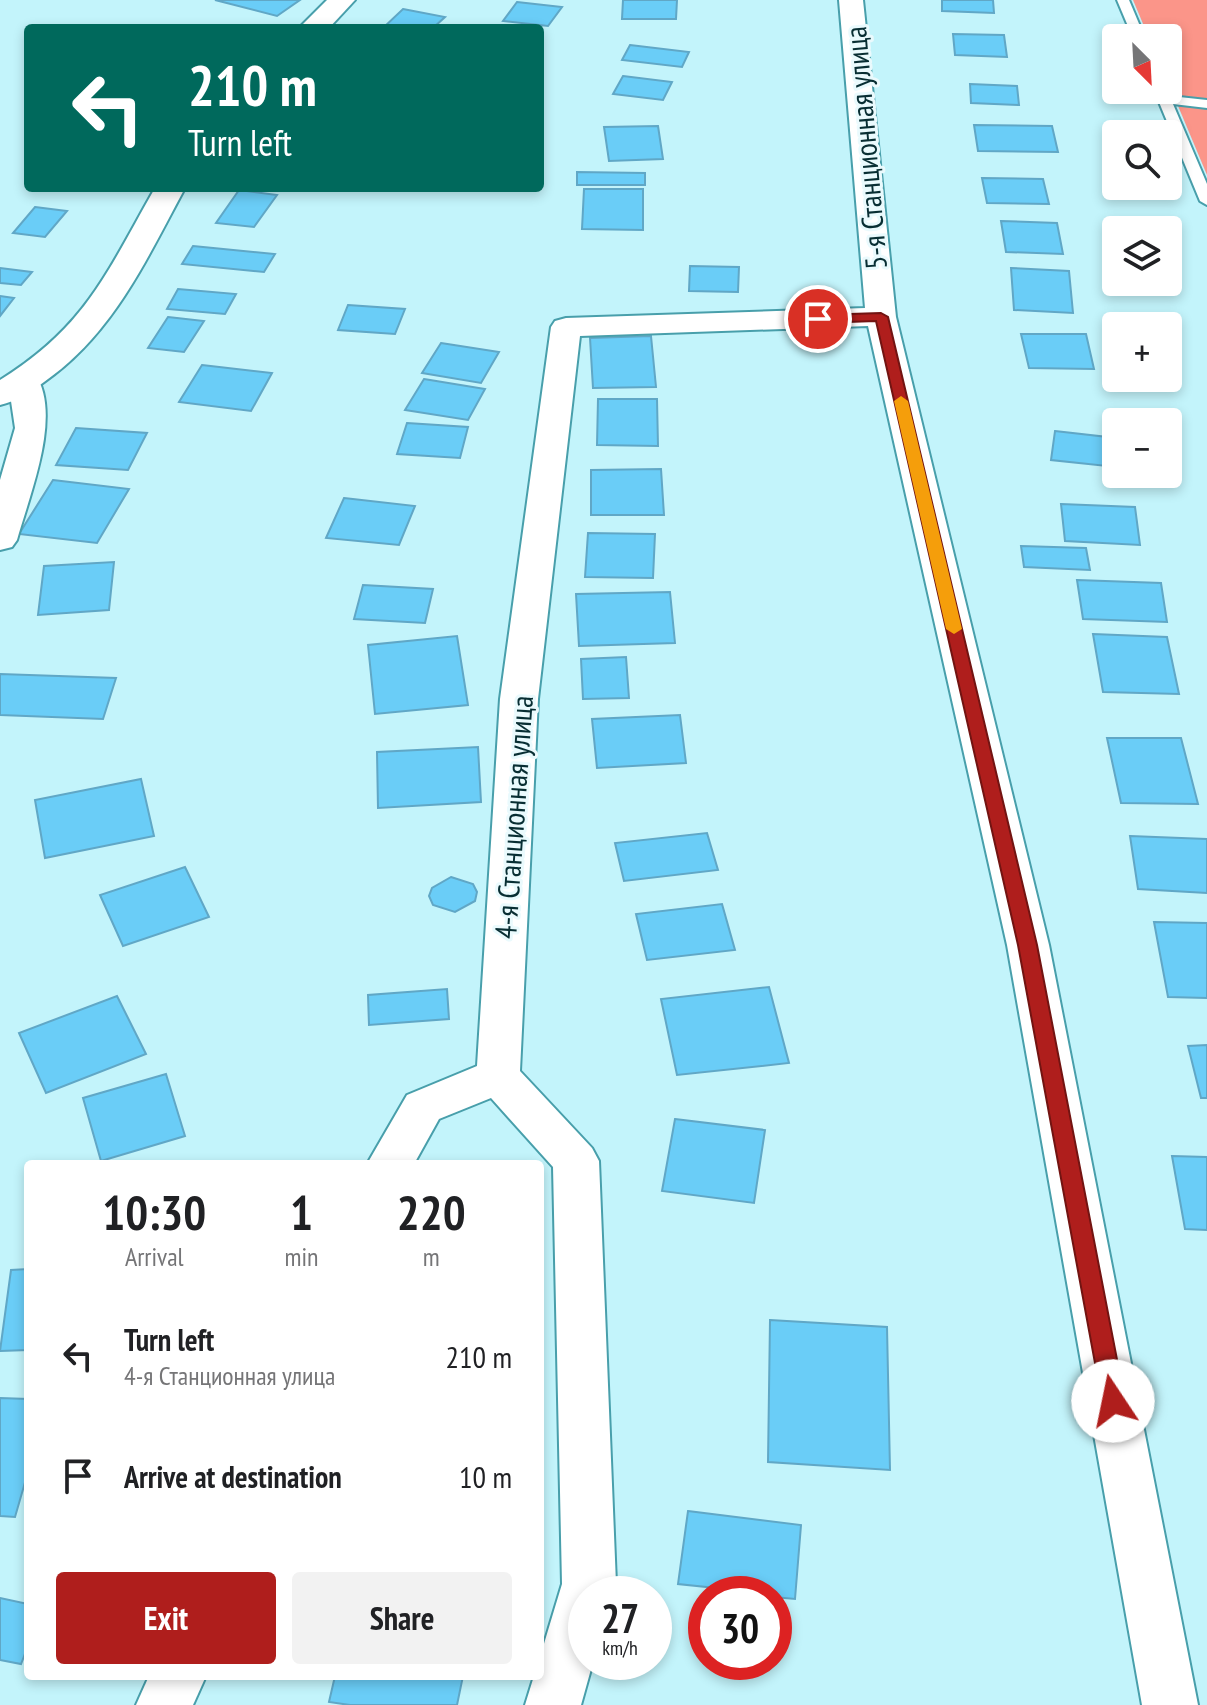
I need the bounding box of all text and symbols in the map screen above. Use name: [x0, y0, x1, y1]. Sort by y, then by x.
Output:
north arrow: [1102, 24, 1182, 104]
map controls: [1102, 24, 1182, 488]
street label: 5-я Станционная улица: [835, 25, 895, 271]
text: 210 m: [188, 49, 317, 121]
icon: left: [56, 56, 160, 160]
text: Turn left: [188, 119, 292, 166]
button: search: [1102, 120, 1182, 200]
button: layers: [1102, 216, 1182, 296]
pin: [784, 285, 852, 353]
icon: arrive: [796, 297, 840, 341]
button: +: [1102, 312, 1182, 392]
button: −: [1102, 408, 1182, 488]
street label: 4-я Станционная улица: [485, 694, 541, 940]
text: 10:30: [102, 1181, 206, 1243]
text: 1: [290, 1181, 313, 1243]
text: 220: [397, 1181, 466, 1243]
text: Arrival: [125, 1240, 184, 1273]
text: min: [284, 1240, 318, 1273]
text: m: [423, 1240, 440, 1273]
text: Turn left: [124, 1320, 214, 1359]
icon: left: [56, 1334, 100, 1378]
text: 210 m: [446, 1337, 512, 1376]
text: 4-я Станционная улица: [124, 1359, 335, 1392]
position arrow: [1071, 1359, 1155, 1443]
icon: arrive: [56, 1454, 100, 1498]
text: Arrive at destination: [124, 1457, 342, 1496]
text: 10 m: [459, 1457, 512, 1496]
button: Exit: [56, 1572, 276, 1664]
button: Share: [292, 1572, 512, 1664]
speed limit sign: 30: [688, 1576, 792, 1680]
text: 27: [601, 1592, 639, 1644]
text: km/h: [602, 1635, 638, 1661]

